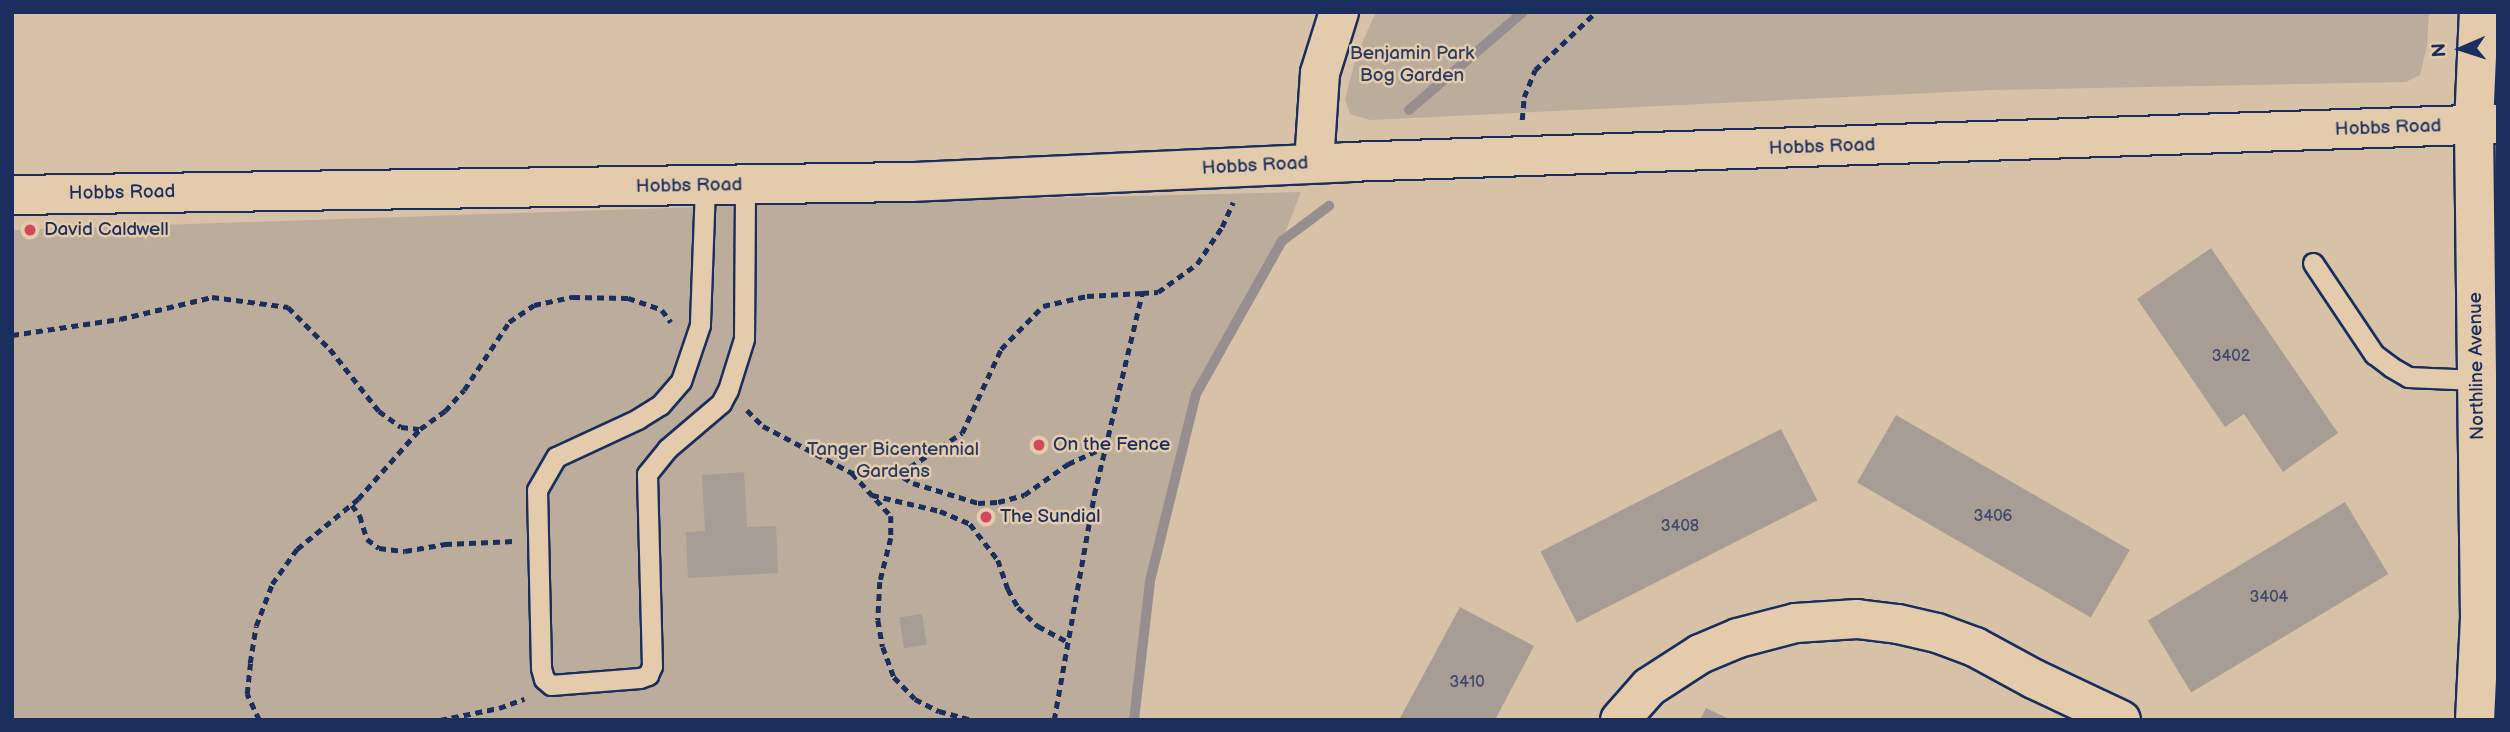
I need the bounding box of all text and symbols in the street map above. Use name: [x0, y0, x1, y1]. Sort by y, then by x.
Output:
north arrow: [2426, 14, 2496, 84]
text: N: [2428, 42, 2451, 58]
park label: Benjamin Park Bog Garden: [1350, 43, 1474, 87]
street label: Hobbs Road: [2334, 115, 2442, 141]
street label: Hobbs Road: [1768, 134, 1876, 160]
street label: Hobbs Road: [1201, 152, 1309, 180]
street label: Hobbs Road: [636, 174, 742, 198]
street label: Hobbs Road: [69, 181, 175, 205]
place label: David Caldwell: [44, 219, 169, 241]
marker: David Caldwell: [22, 222, 38, 238]
street label: Northline Avenue: [2464, 292, 2490, 440]
house number: 3402: [2212, 347, 2250, 367]
place label: On the Fence: [1053, 434, 1170, 456]
marker: On the Fence: [1031, 437, 1047, 453]
park label: Tanger Bicentennial Gardens: [807, 439, 979, 483]
place label: The Sundial: [1000, 506, 1101, 528]
house number: 3406: [1974, 507, 2012, 527]
marker: The Sundial: [978, 509, 994, 525]
house number: 3408: [1661, 517, 1699, 537]
house number: 3404: [2250, 588, 2288, 608]
house number: 3410: [1449, 673, 1485, 693]

